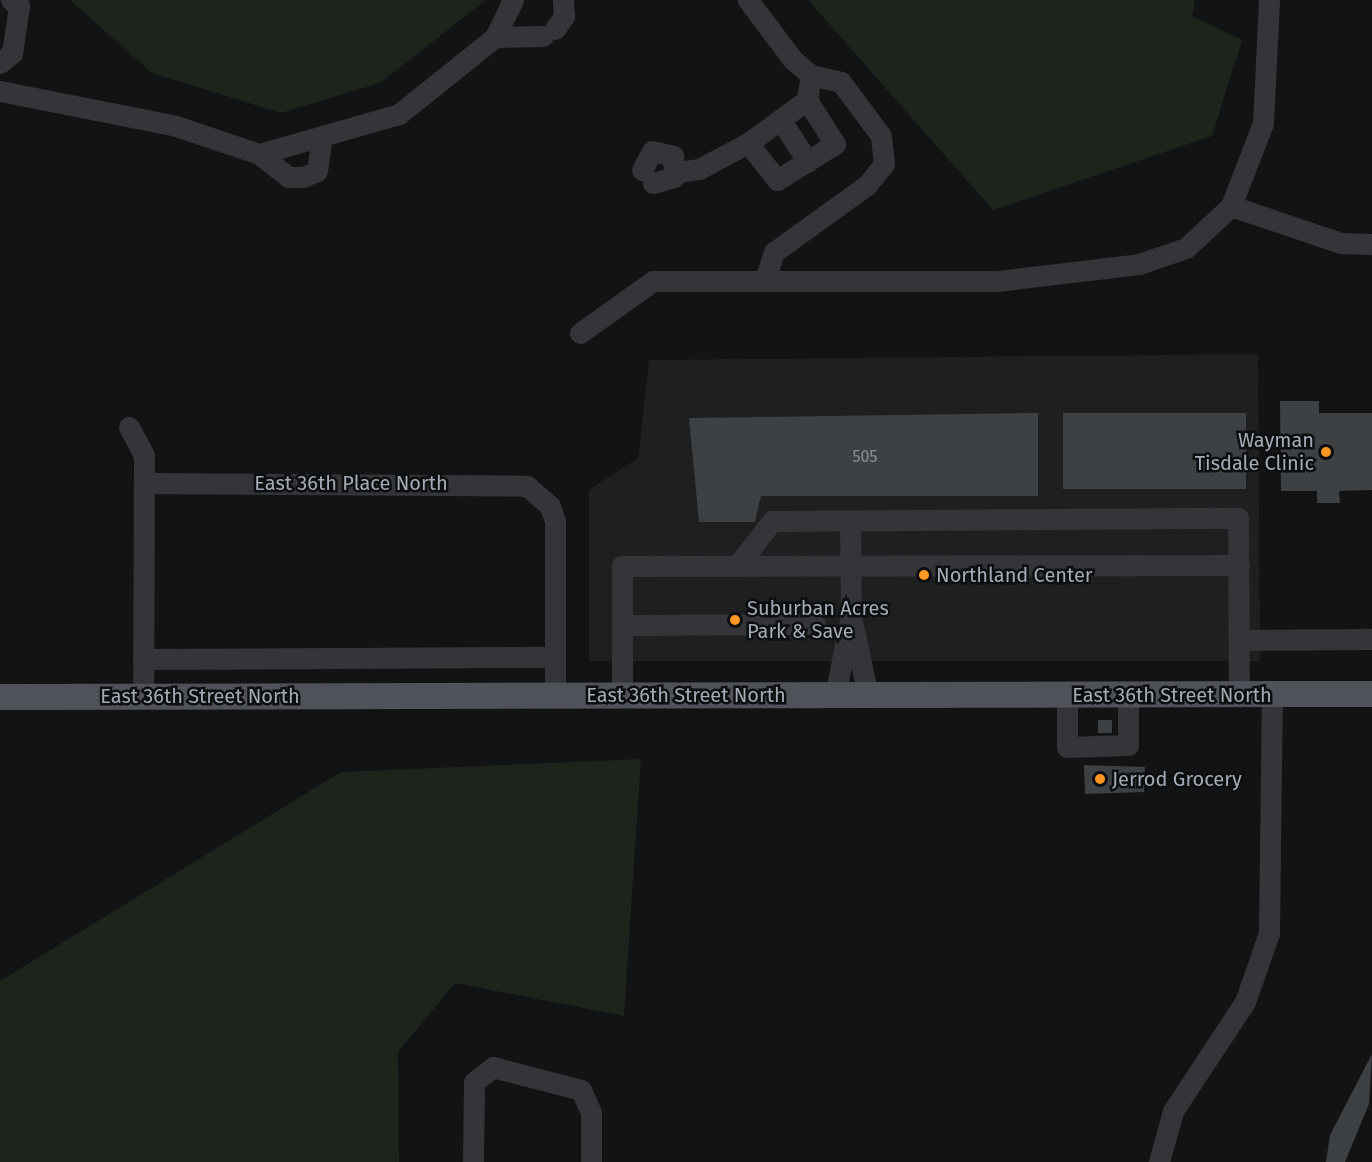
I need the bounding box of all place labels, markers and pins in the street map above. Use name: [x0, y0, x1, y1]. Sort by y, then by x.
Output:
place label: Wayman Tisdale Clinic: [1195, 428, 1314, 475]
marker: Wayman Tisdale Clinic: [1319, 445, 1333, 459]
place label: Northland Center: [936, 563, 1093, 587]
marker: Northland Center: [917, 568, 931, 582]
place label: Suburban Acres Park & Save: [747, 596, 889, 643]
marker: Suburban Acres Park & Save: [728, 613, 742, 627]
place label: Jerrod Grocery: [1112, 767, 1242, 791]
marker: Jerrod Grocery: [1093, 772, 1107, 786]

